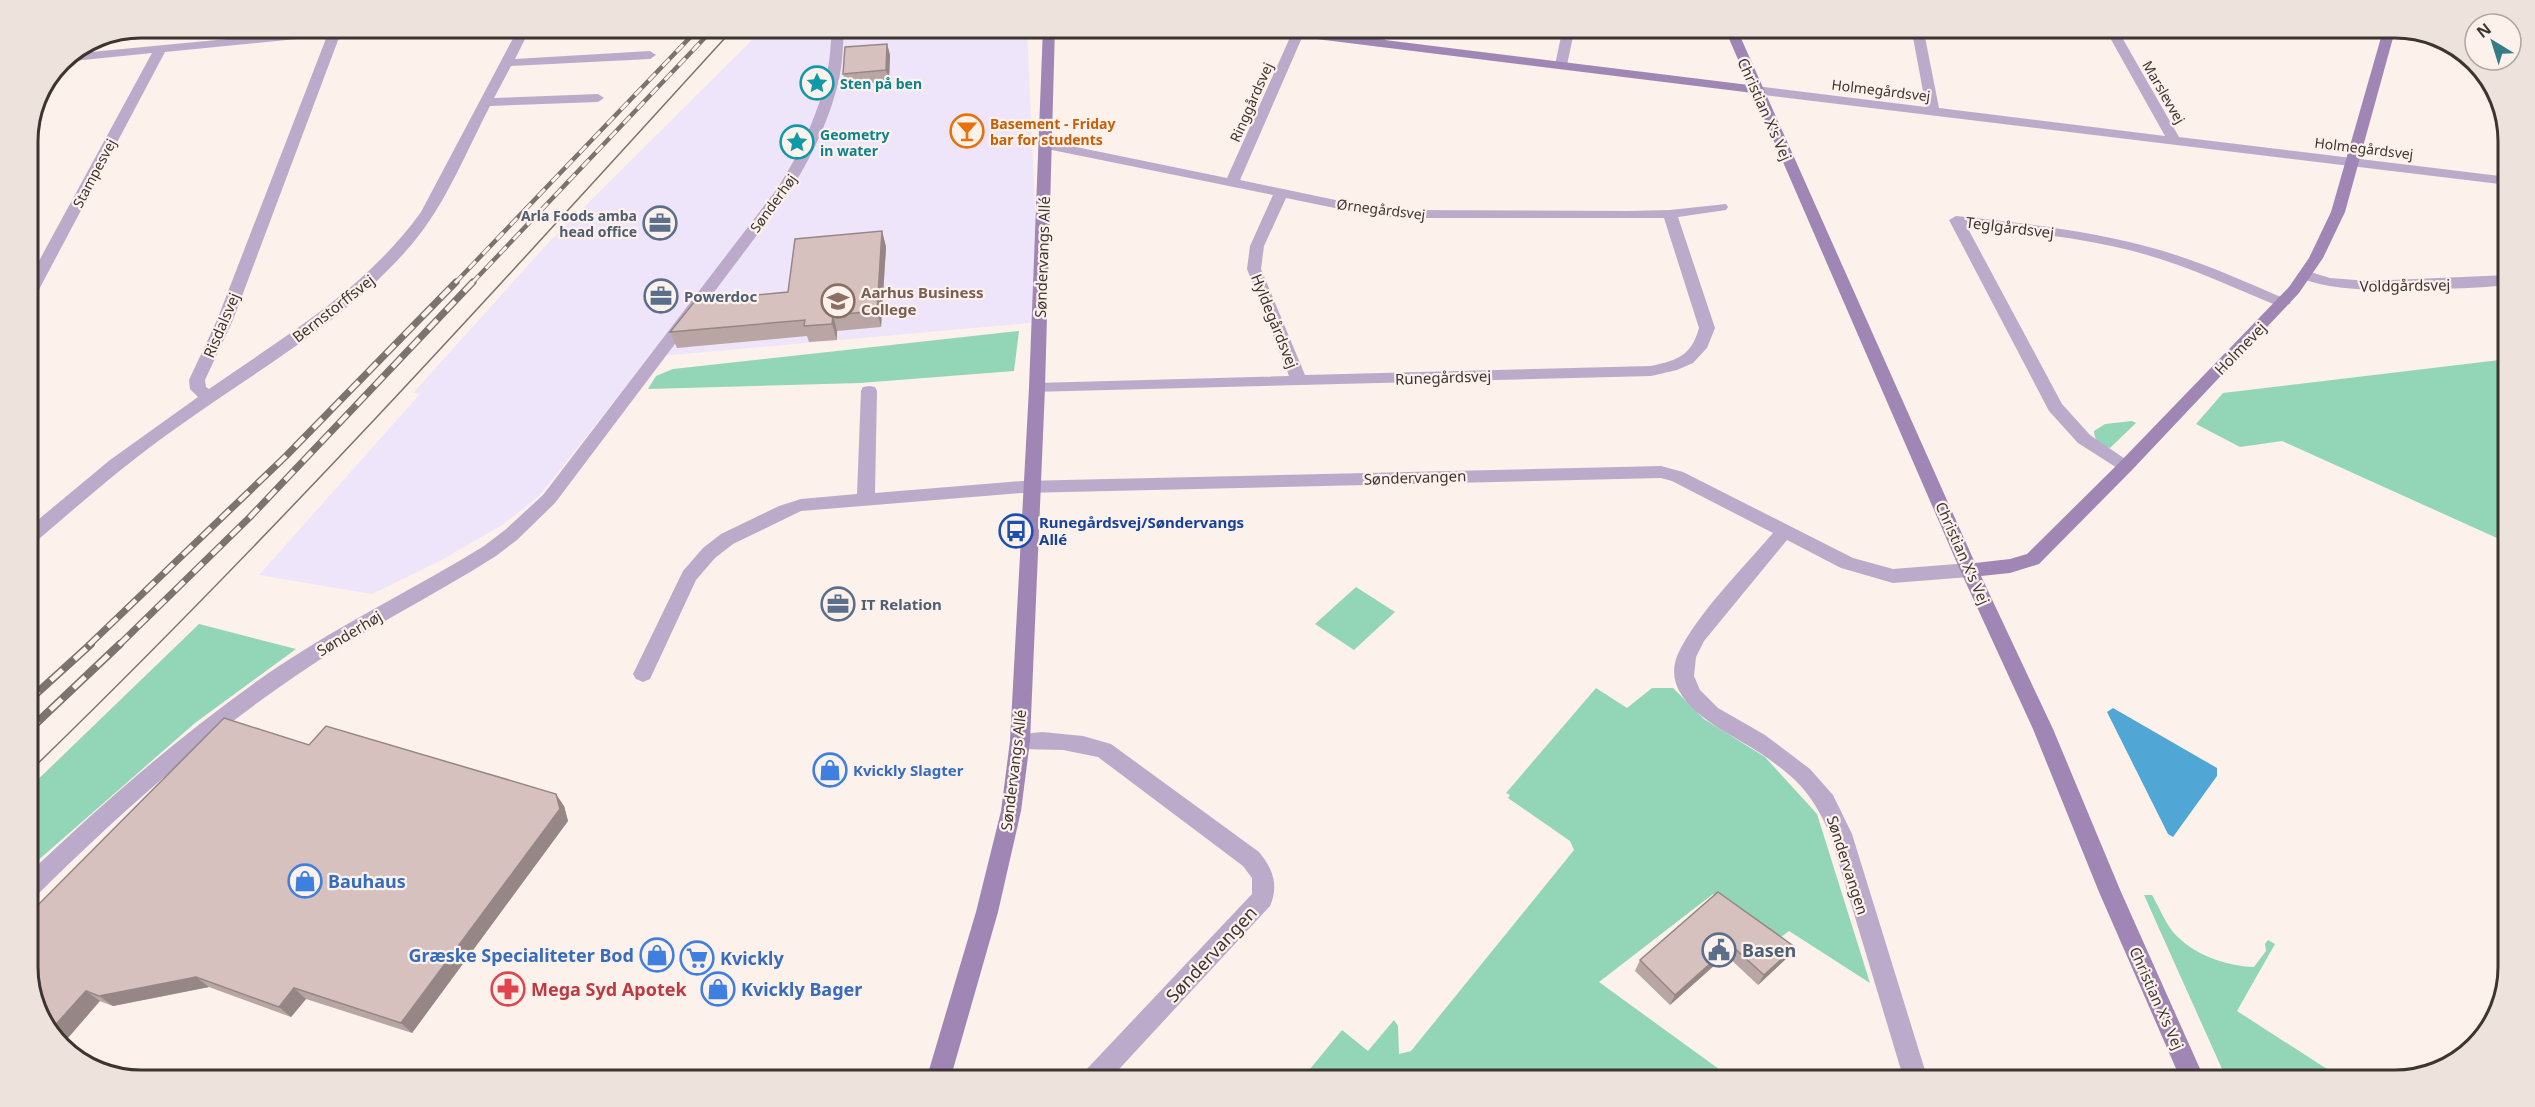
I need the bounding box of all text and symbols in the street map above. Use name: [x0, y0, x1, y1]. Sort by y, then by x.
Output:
north arrow: [2463, 12, 2523, 72]
text: N: [2472, 18, 2496, 43]
street label: Christian X's Vej: [1733, 54, 1797, 164]
street label: Marslevvej: [2138, 57, 2190, 127]
street label: Ringgårdsvej: [1225, 59, 1277, 145]
place icon: Sten på ben: [799, 65, 835, 101]
place label: Sten på ben: [840, 74, 922, 93]
street label: Holmegårdsvej: [1831, 75, 1931, 105]
bar icon: Basement - Friday bar for students: [949, 113, 985, 149]
place label: Basement - Friday bar for students: [990, 114, 1115, 149]
place icon: Geometry in water: [779, 124, 815, 160]
place label: Geometry in water: [820, 125, 890, 160]
street label: Holmegårdsvej: [2314, 133, 2414, 163]
street label: Stampesvej: [68, 135, 120, 211]
street label: Sønderhøj: [745, 170, 801, 236]
street label: Ørnegårdsvej: [1336, 194, 1426, 224]
street label: Søndervangs Allé: [1030, 196, 1054, 318]
office icon: Arla Foods amba head office: [642, 205, 678, 241]
place label: Arla Foods amba head office: [521, 206, 637, 241]
street label: Teglgårdsvej: [1965, 212, 2055, 242]
street label: Bernstorffsvej: [288, 270, 378, 346]
street label: Hyldegårdsvej: [1247, 271, 1303, 371]
street label: Voldgårdsvej: [2359, 274, 2451, 296]
office icon: Powerdoc: [643, 278, 679, 314]
place label: Aarhus Business College: [861, 282, 984, 319]
school or university icon: Aarhus Business College: [820, 283, 856, 319]
place label: Powerdoc: [684, 286, 757, 306]
street label: Risdalsvej: [198, 289, 244, 361]
street label: Holmevej: [2210, 317, 2270, 379]
street label: Runegårdsvej: [1395, 365, 1491, 389]
street label: Søndervangen: [1363, 465, 1467, 489]
street label: Christian X's Vej: [1931, 498, 1995, 608]
place label: Runegårdsvej/Søndervangs Allé: [1039, 512, 1244, 549]
bus stop icon: Runegårdsvej/Søndervangs Allé: [998, 513, 1034, 549]
office icon: IT Relation: [820, 586, 856, 622]
place label: IT Relation: [861, 594, 942, 614]
street label: Sønderhøj: [313, 606, 385, 660]
street label: Søndervangs Allé: [996, 708, 1030, 832]
shop icon: Kvickly Slagter: [812, 752, 848, 788]
place label: Kvickly Slagter: [853, 760, 964, 780]
street label: Søndervangen: [1823, 813, 1873, 917]
shop icon: Bauhaus: [287, 863, 323, 899]
place label: Bauhaus: [328, 869, 406, 893]
street label: Søndervangen: [1160, 901, 1262, 1007]
public building icon: Basen: [1701, 932, 1737, 968]
shop icon: Græske Specialiteter Bod: [639, 937, 675, 973]
place label: Basen: [1742, 938, 1796, 962]
supermarket icon: Kvickly: [679, 940, 715, 976]
place label: Græske Specialiteter Bod: [408, 943, 634, 967]
street label: Christian X's Vej: [2125, 943, 2189, 1053]
place label: Kvickly: [720, 946, 784, 970]
pharmacy icon: Mega Syd Apotek: [490, 971, 526, 1007]
shop icon: Kvickly Bager: [700, 971, 736, 1007]
place label: Mega Syd Apotek: [531, 977, 687, 1001]
place label: Kvickly Bager: [741, 977, 862, 1001]

